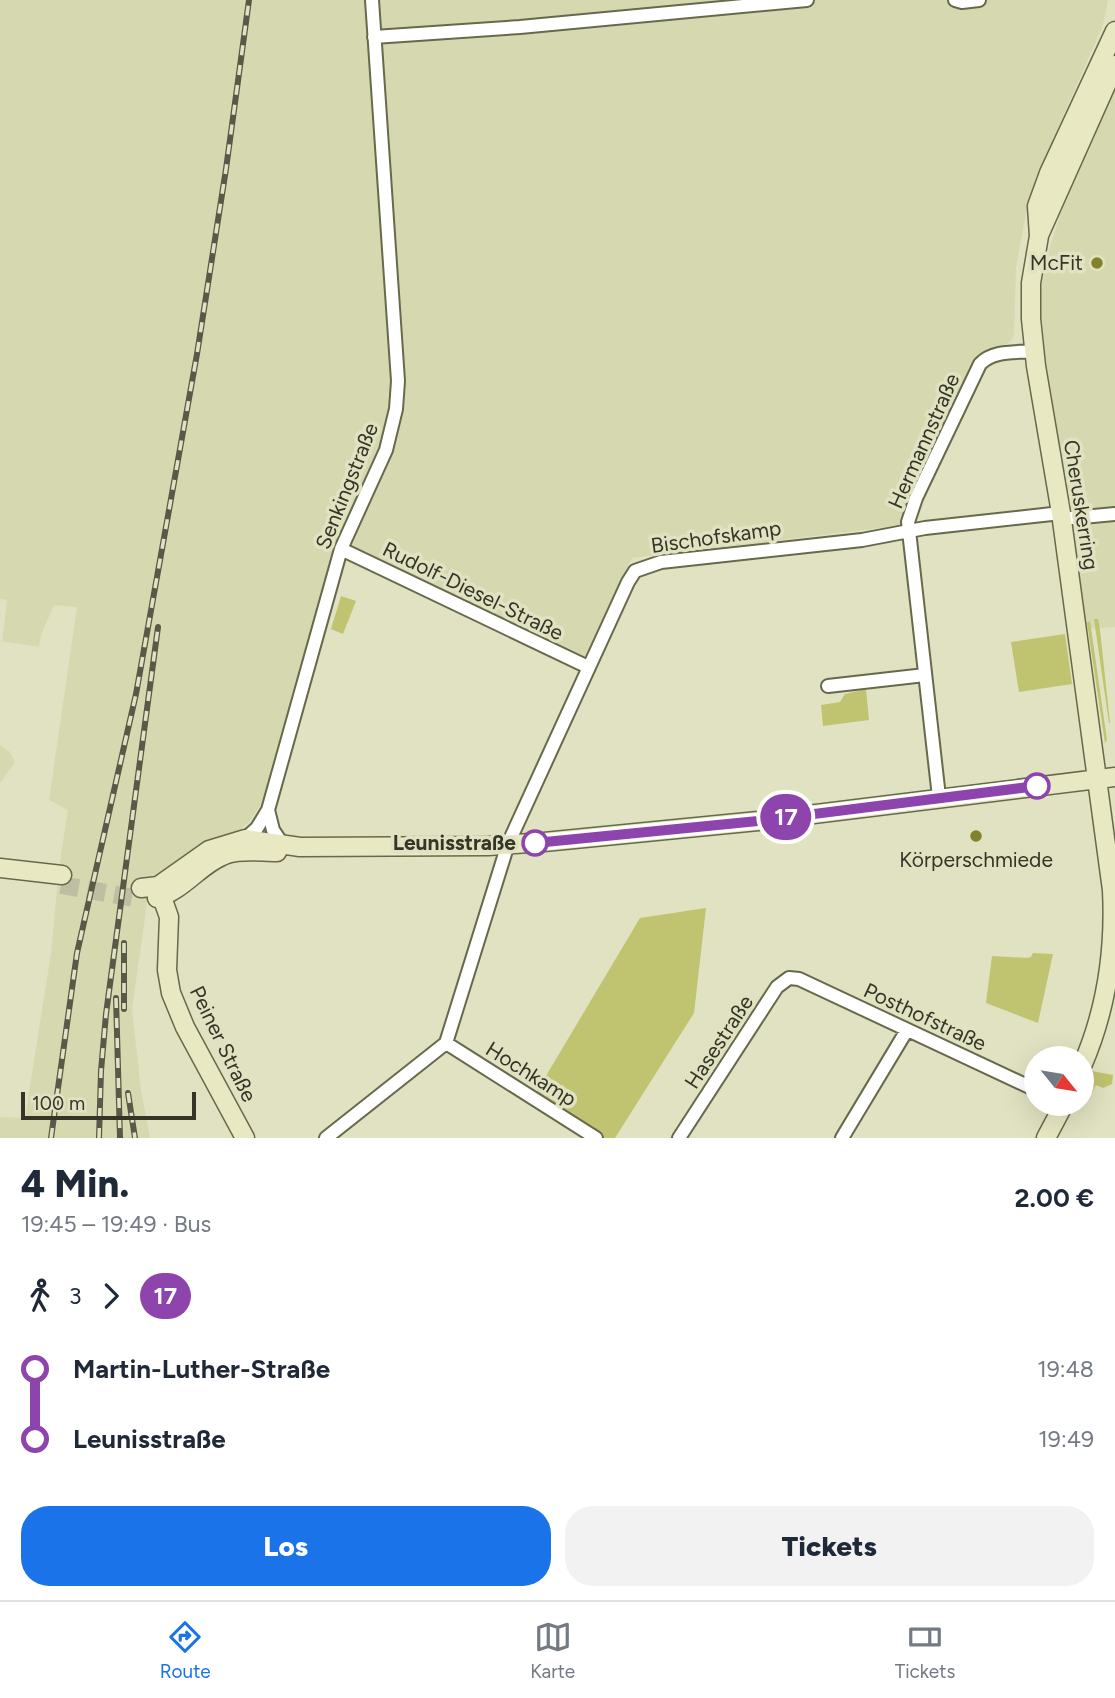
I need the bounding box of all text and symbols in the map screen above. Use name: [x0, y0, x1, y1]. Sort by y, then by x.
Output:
place label: McFit: [1030, 250, 1083, 275]
marker: McFit: [1089, 255, 1105, 271]
street label: Hermannstraße: [883, 369, 964, 512]
street label: Senkingstraße: [310, 419, 383, 553]
street label: Cheruskerring: [1059, 438, 1104, 572]
street label: Bischofskamp: [649, 515, 783, 558]
street label: Rudolf-Diesel-Straße: [379, 536, 568, 645]
unlabelled marker: [1024, 773, 1050, 799]
line badge: 17: [754, 794, 818, 840]
text: 17: [774, 802, 798, 831]
marker: Körperschmiede: [968, 828, 984, 844]
place label: Leunisstraße: [393, 830, 516, 855]
marker: Leunisstraße: [522, 830, 548, 856]
place label: Körperschmiede: [899, 847, 1053, 872]
street label: Posthofstraße: [860, 977, 990, 1056]
street label: Peiner Straße: [185, 982, 262, 1106]
street label: Hasestraße: [679, 990, 758, 1093]
street label: Hochkamp: [481, 1036, 581, 1111]
north arrow: [1024, 1046, 1094, 1116]
map controls: [1024, 1046, 1094, 1116]
scale bar: [21, 1089, 196, 1121]
text: 100 m: [32, 1092, 85, 1115]
text: 4 Min.: [21, 1161, 129, 1207]
text: 2.00 €: [1015, 1182, 1094, 1214]
text: 19:45 – 19:49 · Bus: [21, 1210, 211, 1238]
icon: walk: [21, 1277, 59, 1315]
icon: forward: [92, 1277, 130, 1315]
text: 17: [154, 1281, 177, 1310]
text: 3: [69, 1282, 82, 1310]
text: Martin-Luther-Straße: [73, 1353, 330, 1385]
text: 19:48: [1037, 1355, 1094, 1383]
text: Leunisstraße: [73, 1423, 226, 1455]
text: 19:49: [1038, 1425, 1094, 1453]
button: Los: [21, 1506, 551, 1586]
button: Tickets: [565, 1506, 1094, 1586]
tab: Route: [160, 1618, 211, 1683]
tab: Karte: [530, 1618, 575, 1683]
tab: Tickets: [895, 1618, 955, 1683]

